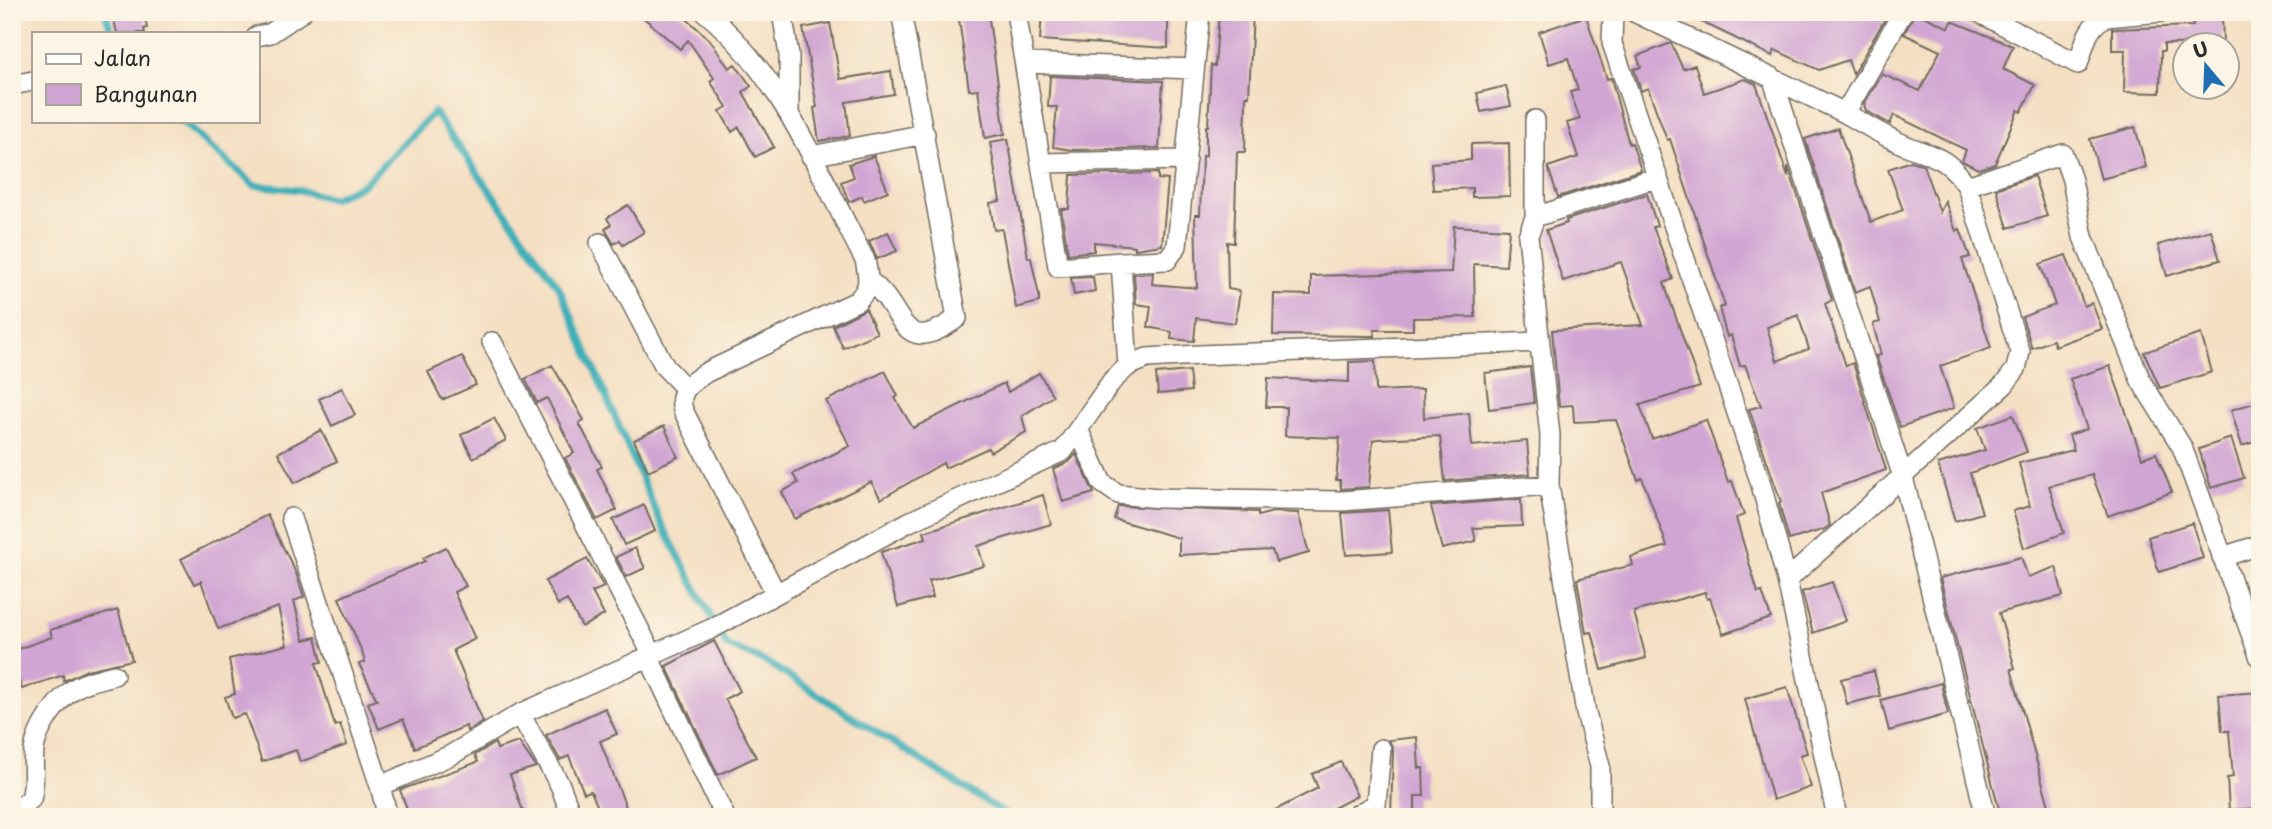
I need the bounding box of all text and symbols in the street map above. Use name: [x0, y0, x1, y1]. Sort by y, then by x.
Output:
legend: [32, 32, 259, 122]
north arrow: [2170, 32, 2240, 102]
text: U: [2189, 33, 2212, 65]
text: Jalan: [94, 41, 151, 73]
text: Bangunan: [94, 77, 198, 109]

